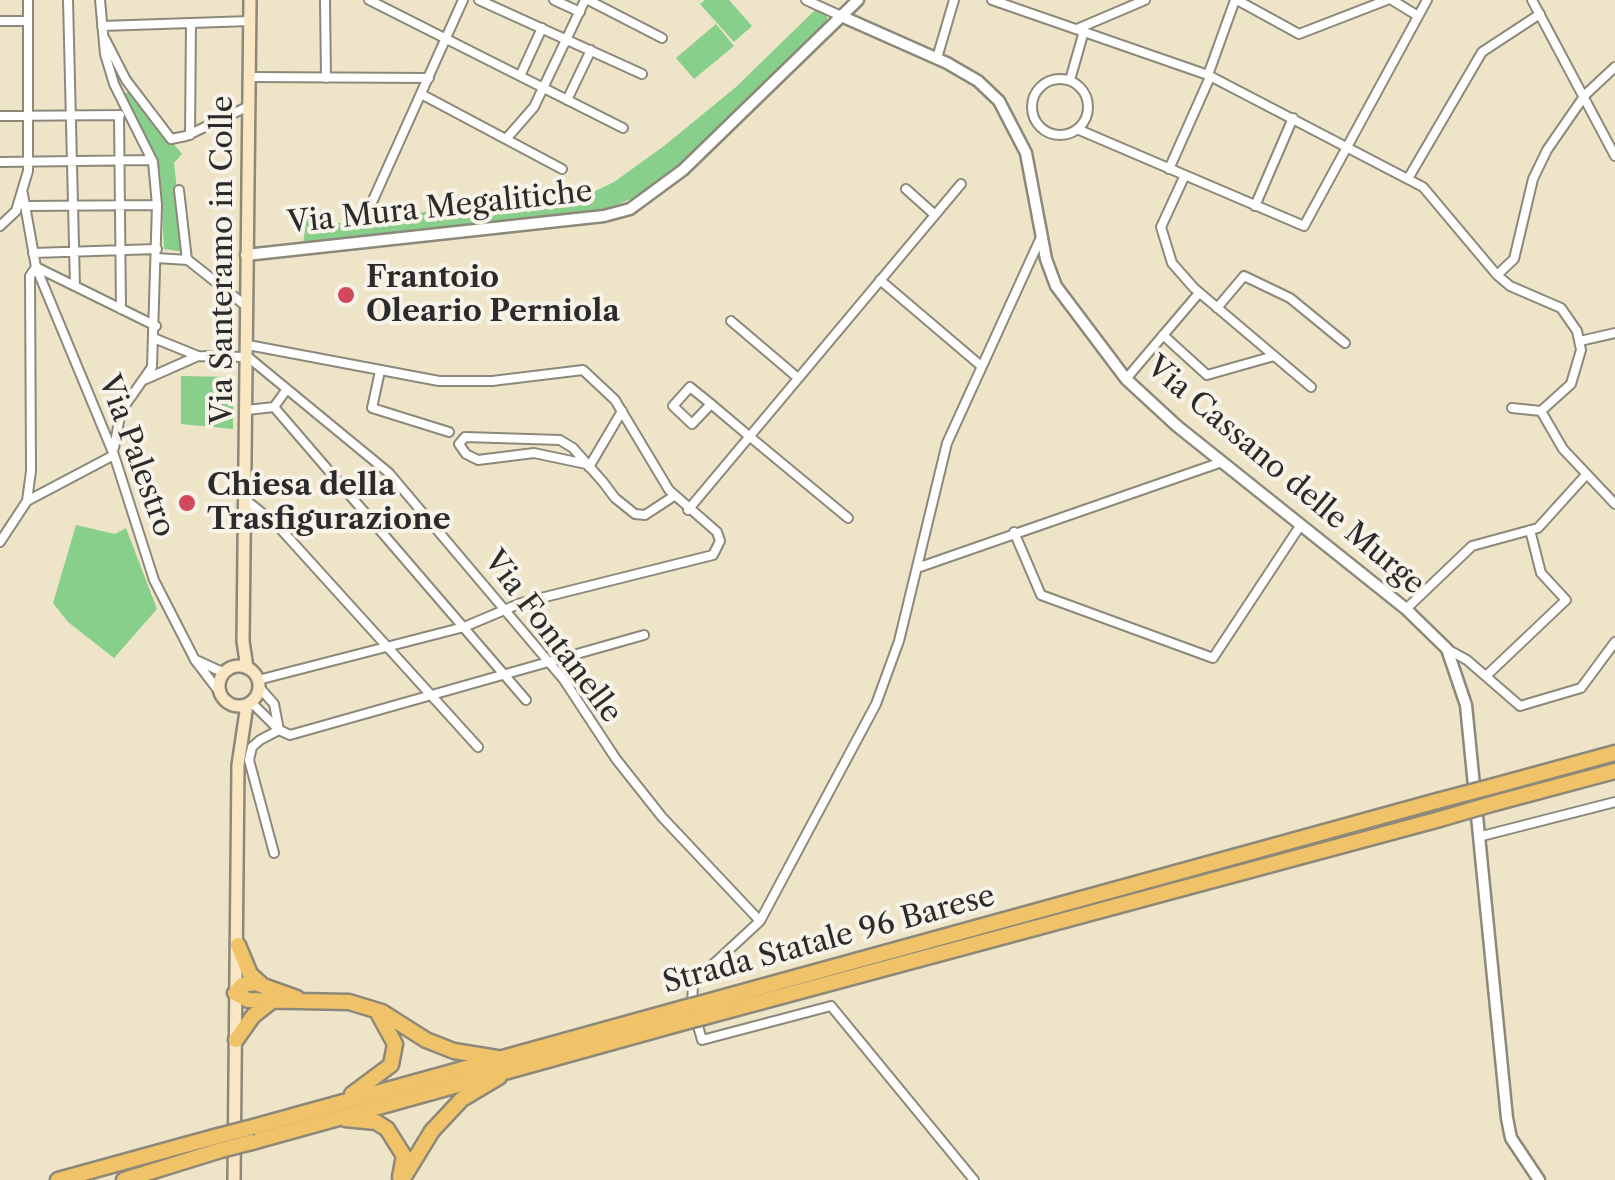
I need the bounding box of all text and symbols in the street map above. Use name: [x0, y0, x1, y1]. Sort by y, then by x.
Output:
street label: Via Santeramo in Colle: [205, 95, 241, 425]
street label: Via Mura Megalitiche: [286, 174, 594, 242]
place label: Frantoio Oleario Perniola: [366, 260, 620, 330]
marker: Frantoio Oleario Perniola: [335, 284, 357, 306]
street label: Via Cassano delle Murge: [1139, 349, 1431, 603]
street label: Via Palestro: [90, 370, 182, 542]
place label: Chiesa della Trasfigurazione: [207, 468, 451, 538]
marker: Chiesa della Trasfigurazione: [176, 492, 198, 514]
street label: Via Fontanelle: [475, 544, 629, 730]
street label: Strada Statale 96 Barese: [659, 878, 999, 1002]

